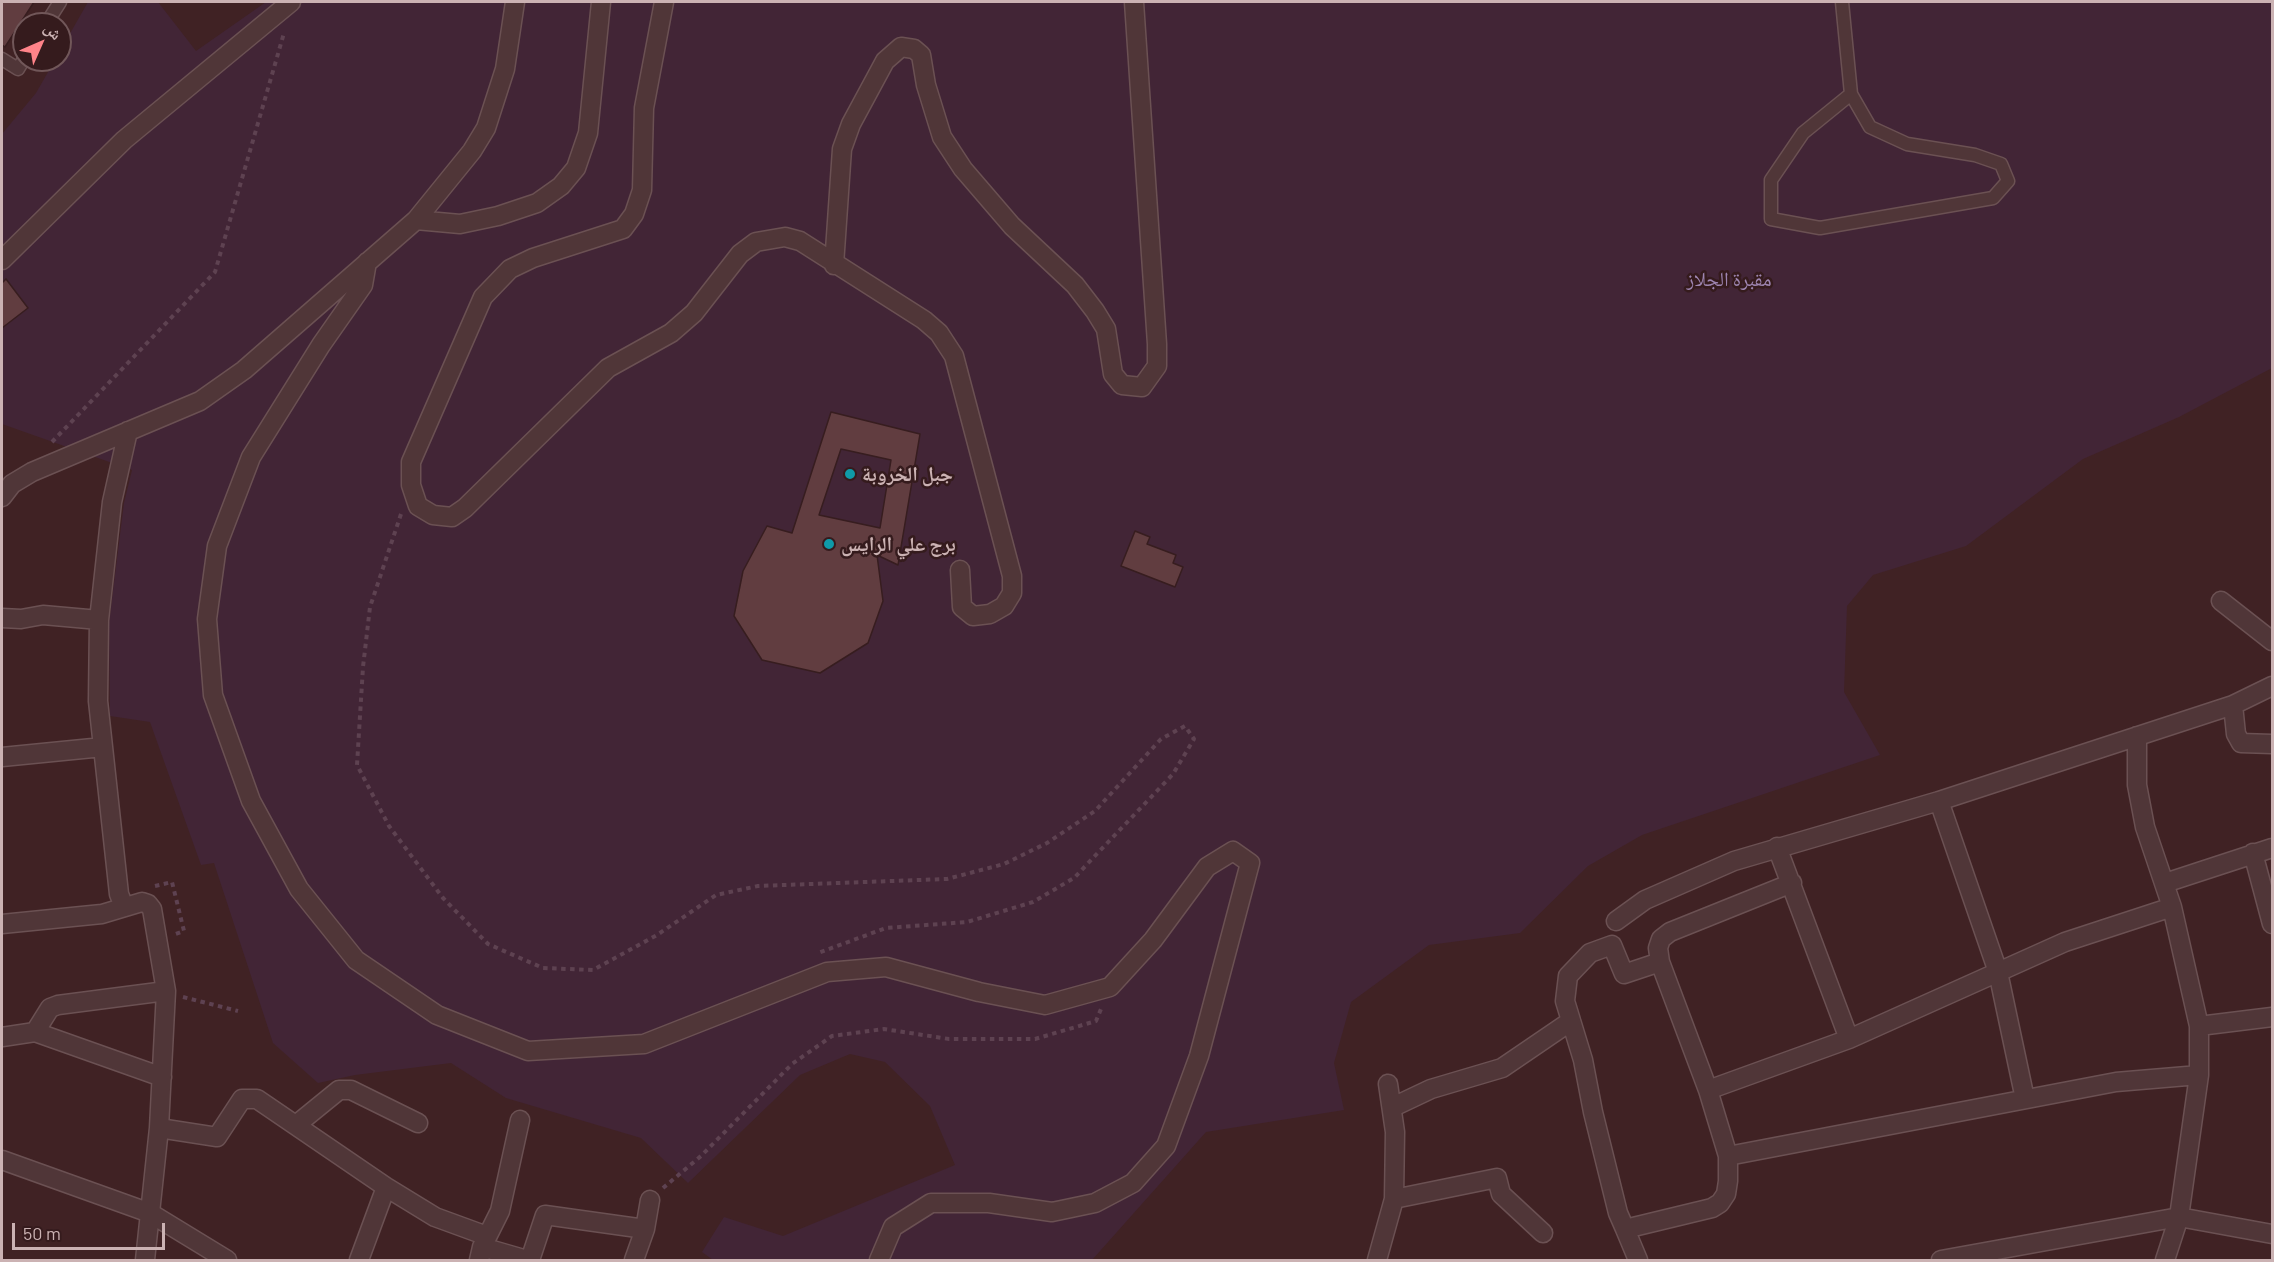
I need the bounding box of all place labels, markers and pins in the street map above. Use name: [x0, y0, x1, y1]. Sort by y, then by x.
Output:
place label: جبل الخروبة: [862, 462, 953, 486]
marker: جبل الخروبة: [843, 467, 857, 481]
place label: برج علي الرايس: [841, 532, 956, 556]
marker: برج علي الرايس: [822, 537, 836, 551]

